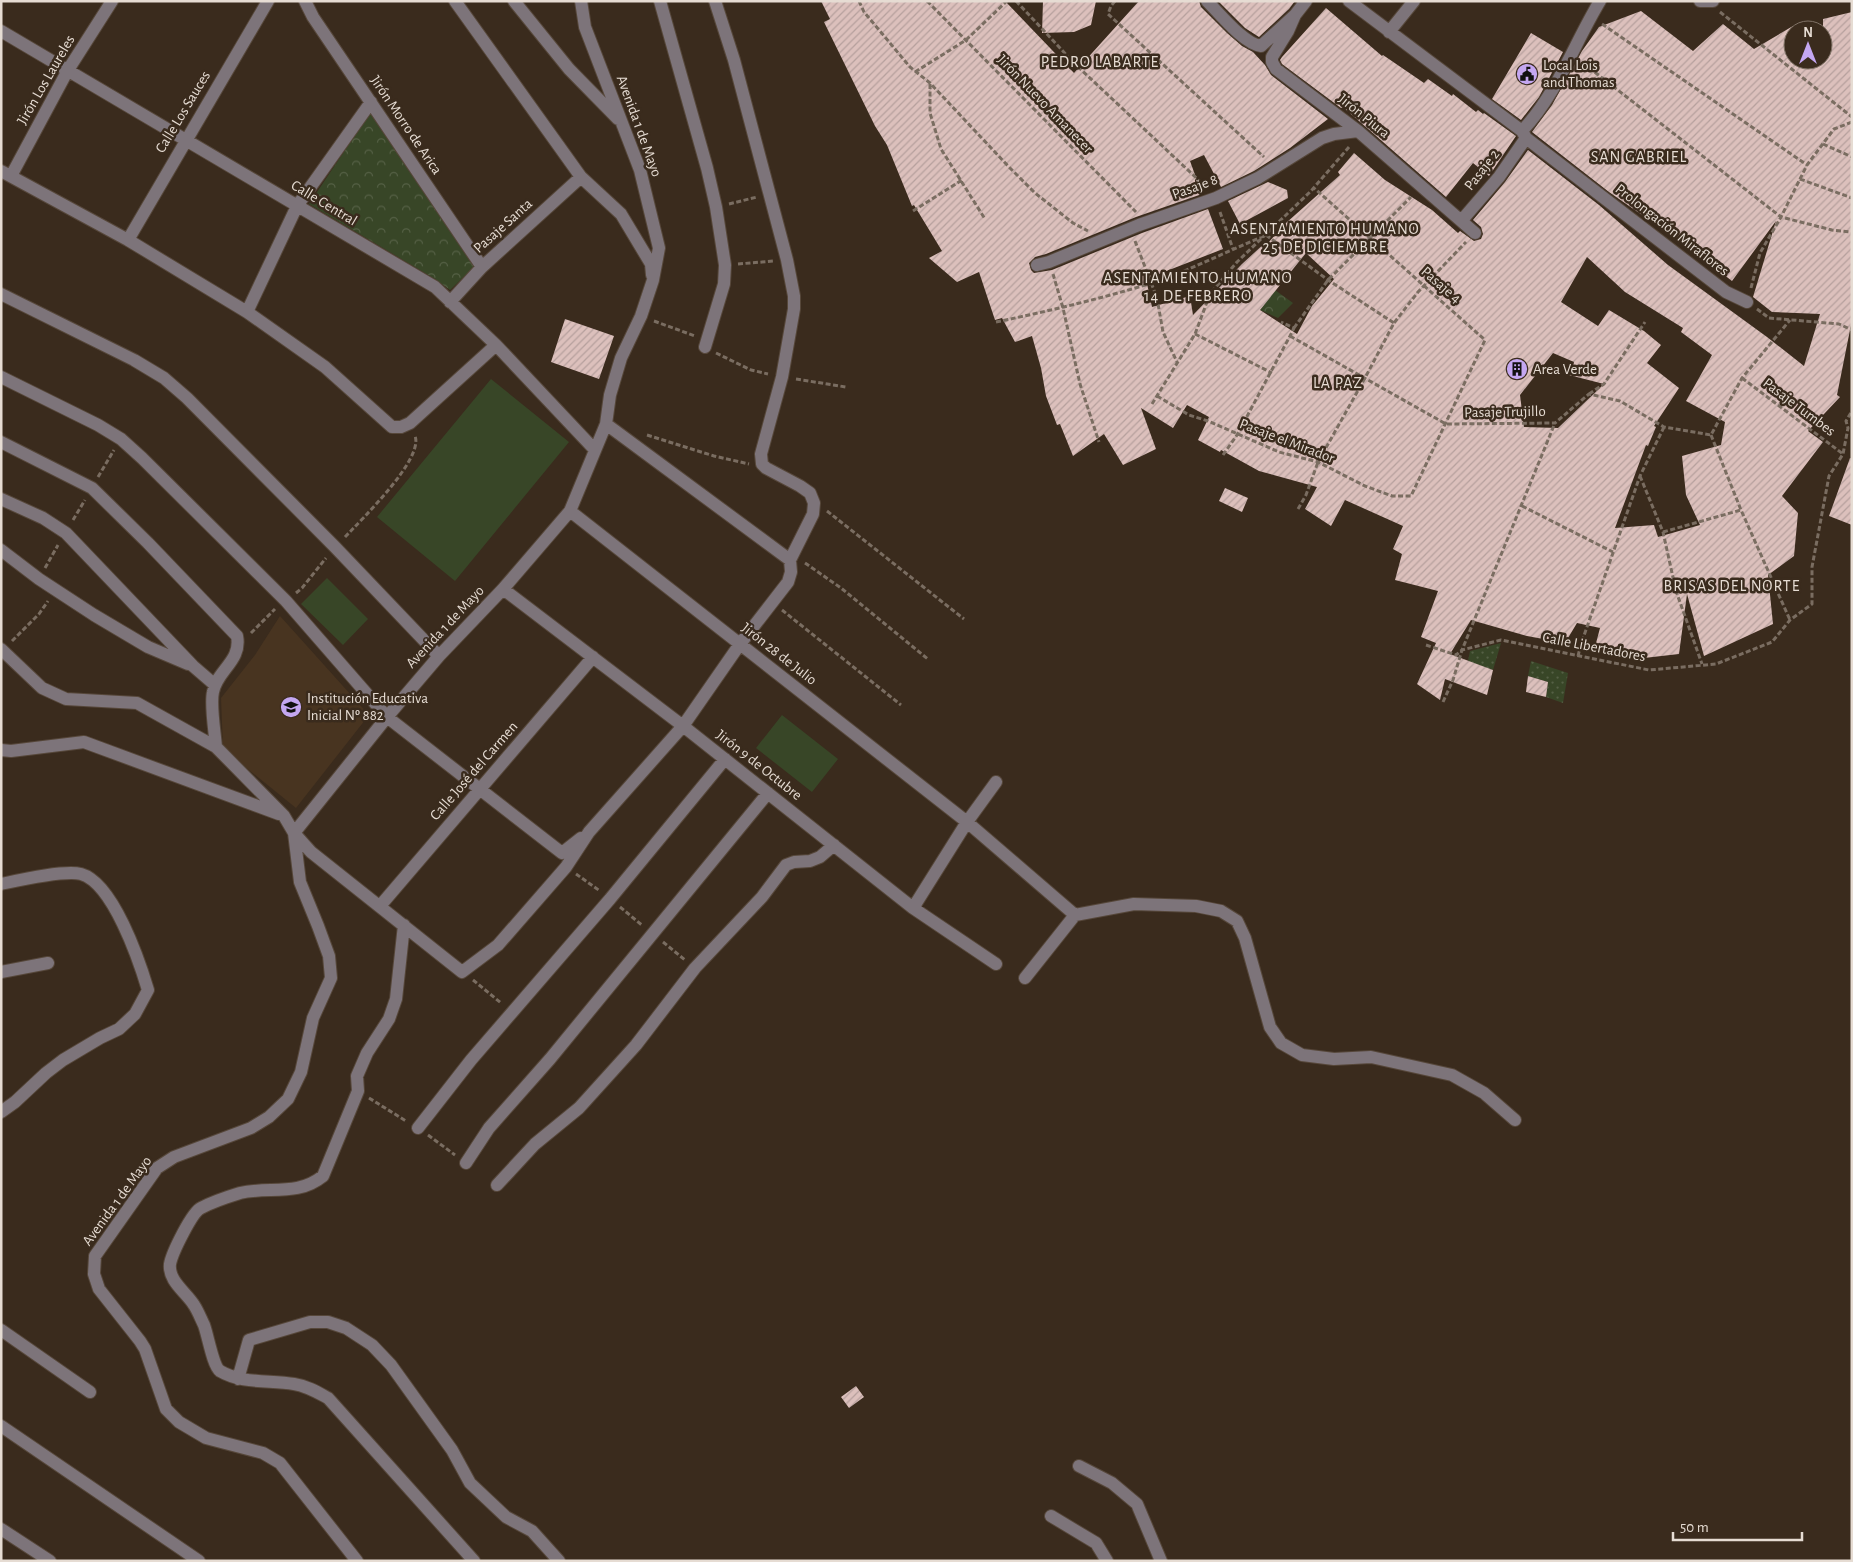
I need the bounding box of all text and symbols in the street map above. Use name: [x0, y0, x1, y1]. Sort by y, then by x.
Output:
north arrow: [1783, 20, 1833, 70]
text: N: [1803, 26, 1813, 40]
street label: Jirón Los Laureles: [14, 33, 78, 127]
street label: Jirón Nuevo Amanecer: [994, 52, 1096, 156]
district label: PEDRO LABARTE: [1041, 54, 1159, 70]
place label: Local Lois and Thomas: [1543, 58, 1614, 90]
public building icon: Local Lois and Thomas: [1515, 62, 1539, 86]
street label: Calle Los Sauces: [153, 68, 213, 156]
street label: Jirón Morro de Arica: [367, 73, 445, 177]
street label: Avenida 1 de Mayo: [614, 73, 664, 179]
street label: Jirón Piura: [1336, 91, 1393, 141]
street label: Pasaje 2: [1462, 147, 1502, 193]
district label: SAN GABRIEL: [1591, 149, 1687, 165]
street label: Pasaje 8: [1170, 172, 1220, 202]
street label: Calle Central: [289, 178, 359, 228]
street label: Prolongación Miraflores: [1612, 181, 1732, 279]
street label: Pasaje Santa: [471, 196, 535, 256]
district label: ASENTAMIENTO HUMANO 25 DE DICIEMBRE: [1230, 221, 1420, 255]
street label: Pasaje 4: [1418, 264, 1464, 306]
district label: ASENTAMIENTO HUMANO 14 DE FEBRERO: [1103, 270, 1293, 304]
building icon: Area Verde: [1505, 357, 1529, 381]
place label: Area Verde: [1533, 362, 1597, 377]
district label: LA PAZ: [1313, 375, 1363, 391]
street label: Pasaje Tumbes: [1760, 375, 1838, 439]
street label: Pasaje Trujillo: [1464, 404, 1546, 420]
street label: Pasaje el Mirador: [1238, 416, 1337, 466]
district label: BRISAS DEL NORTE: [1664, 578, 1800, 594]
street label: Avenida 1 de Mayo: [403, 583, 487, 671]
street label: Jirón 28 de Julio: [739, 620, 819, 688]
street label: Calle Libertadores: [1541, 630, 1647, 664]
place label: Institución Educativa Inicial Nº 882: [307, 691, 428, 723]
school or university icon: Institución Educativa Inicial Nº 882: [279, 695, 303, 719]
street label: Calle José del Carmen: [427, 719, 521, 823]
street label: Jirón 9 de Octubre: [713, 727, 805, 803]
street label: Avenida 1 de Mayo: [80, 1153, 154, 1249]
scale bar: [1673, 1510, 1802, 1542]
text: 50 m: [1680, 1520, 1709, 1535]

